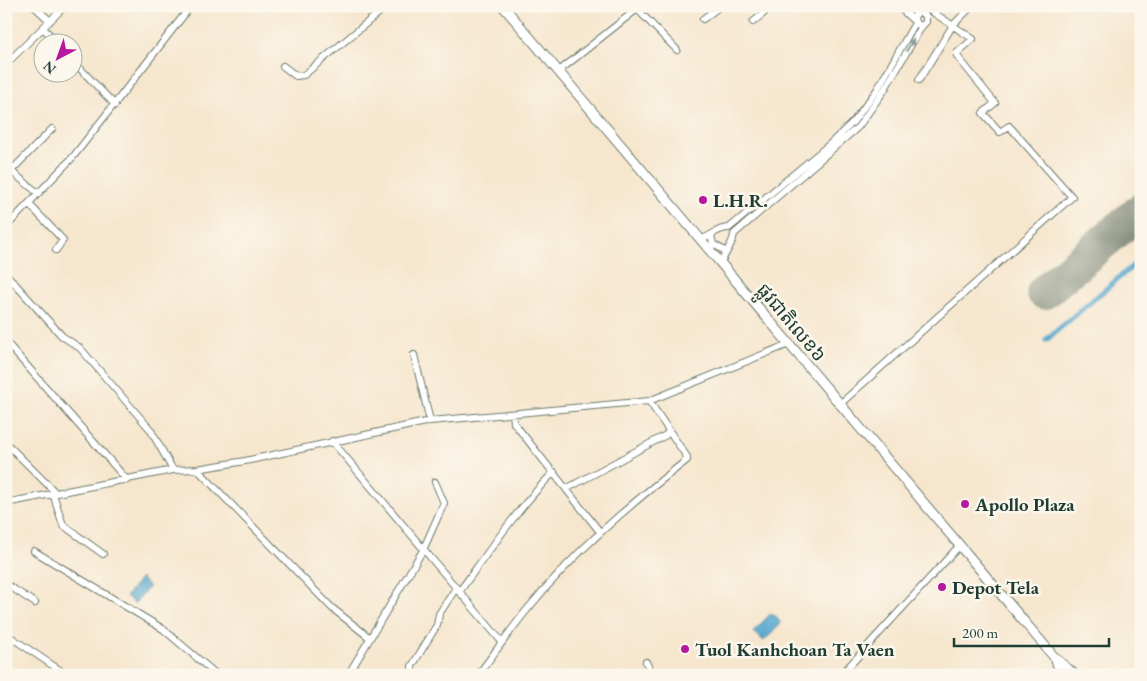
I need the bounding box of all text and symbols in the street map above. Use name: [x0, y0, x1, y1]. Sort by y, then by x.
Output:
north arrow: [32, 32, 82, 82]
one-way arrow: [906, 39, 915, 52]
text: N: [39, 57, 60, 78]
place label: L.H.R.: [713, 188, 768, 213]
marker: L.H.R.: [697, 194, 709, 206]
street label: ផ្លូវជាតិលេខ៦: [748, 278, 832, 370]
place label: Apollo Plaza: [974, 492, 1075, 517]
marker: Apollo Plaza: [959, 498, 971, 510]
place label: Depot Tela: [952, 575, 1040, 600]
marker: Depot Tela: [936, 581, 948, 593]
scale bar: [954, 616, 1110, 648]
text: 200 m: [962, 623, 999, 642]
place label: Tuol Kanhchoan Ta Vaen: [695, 637, 895, 662]
marker: Tuol Kanhchoan Ta Vaen: [679, 643, 691, 655]

